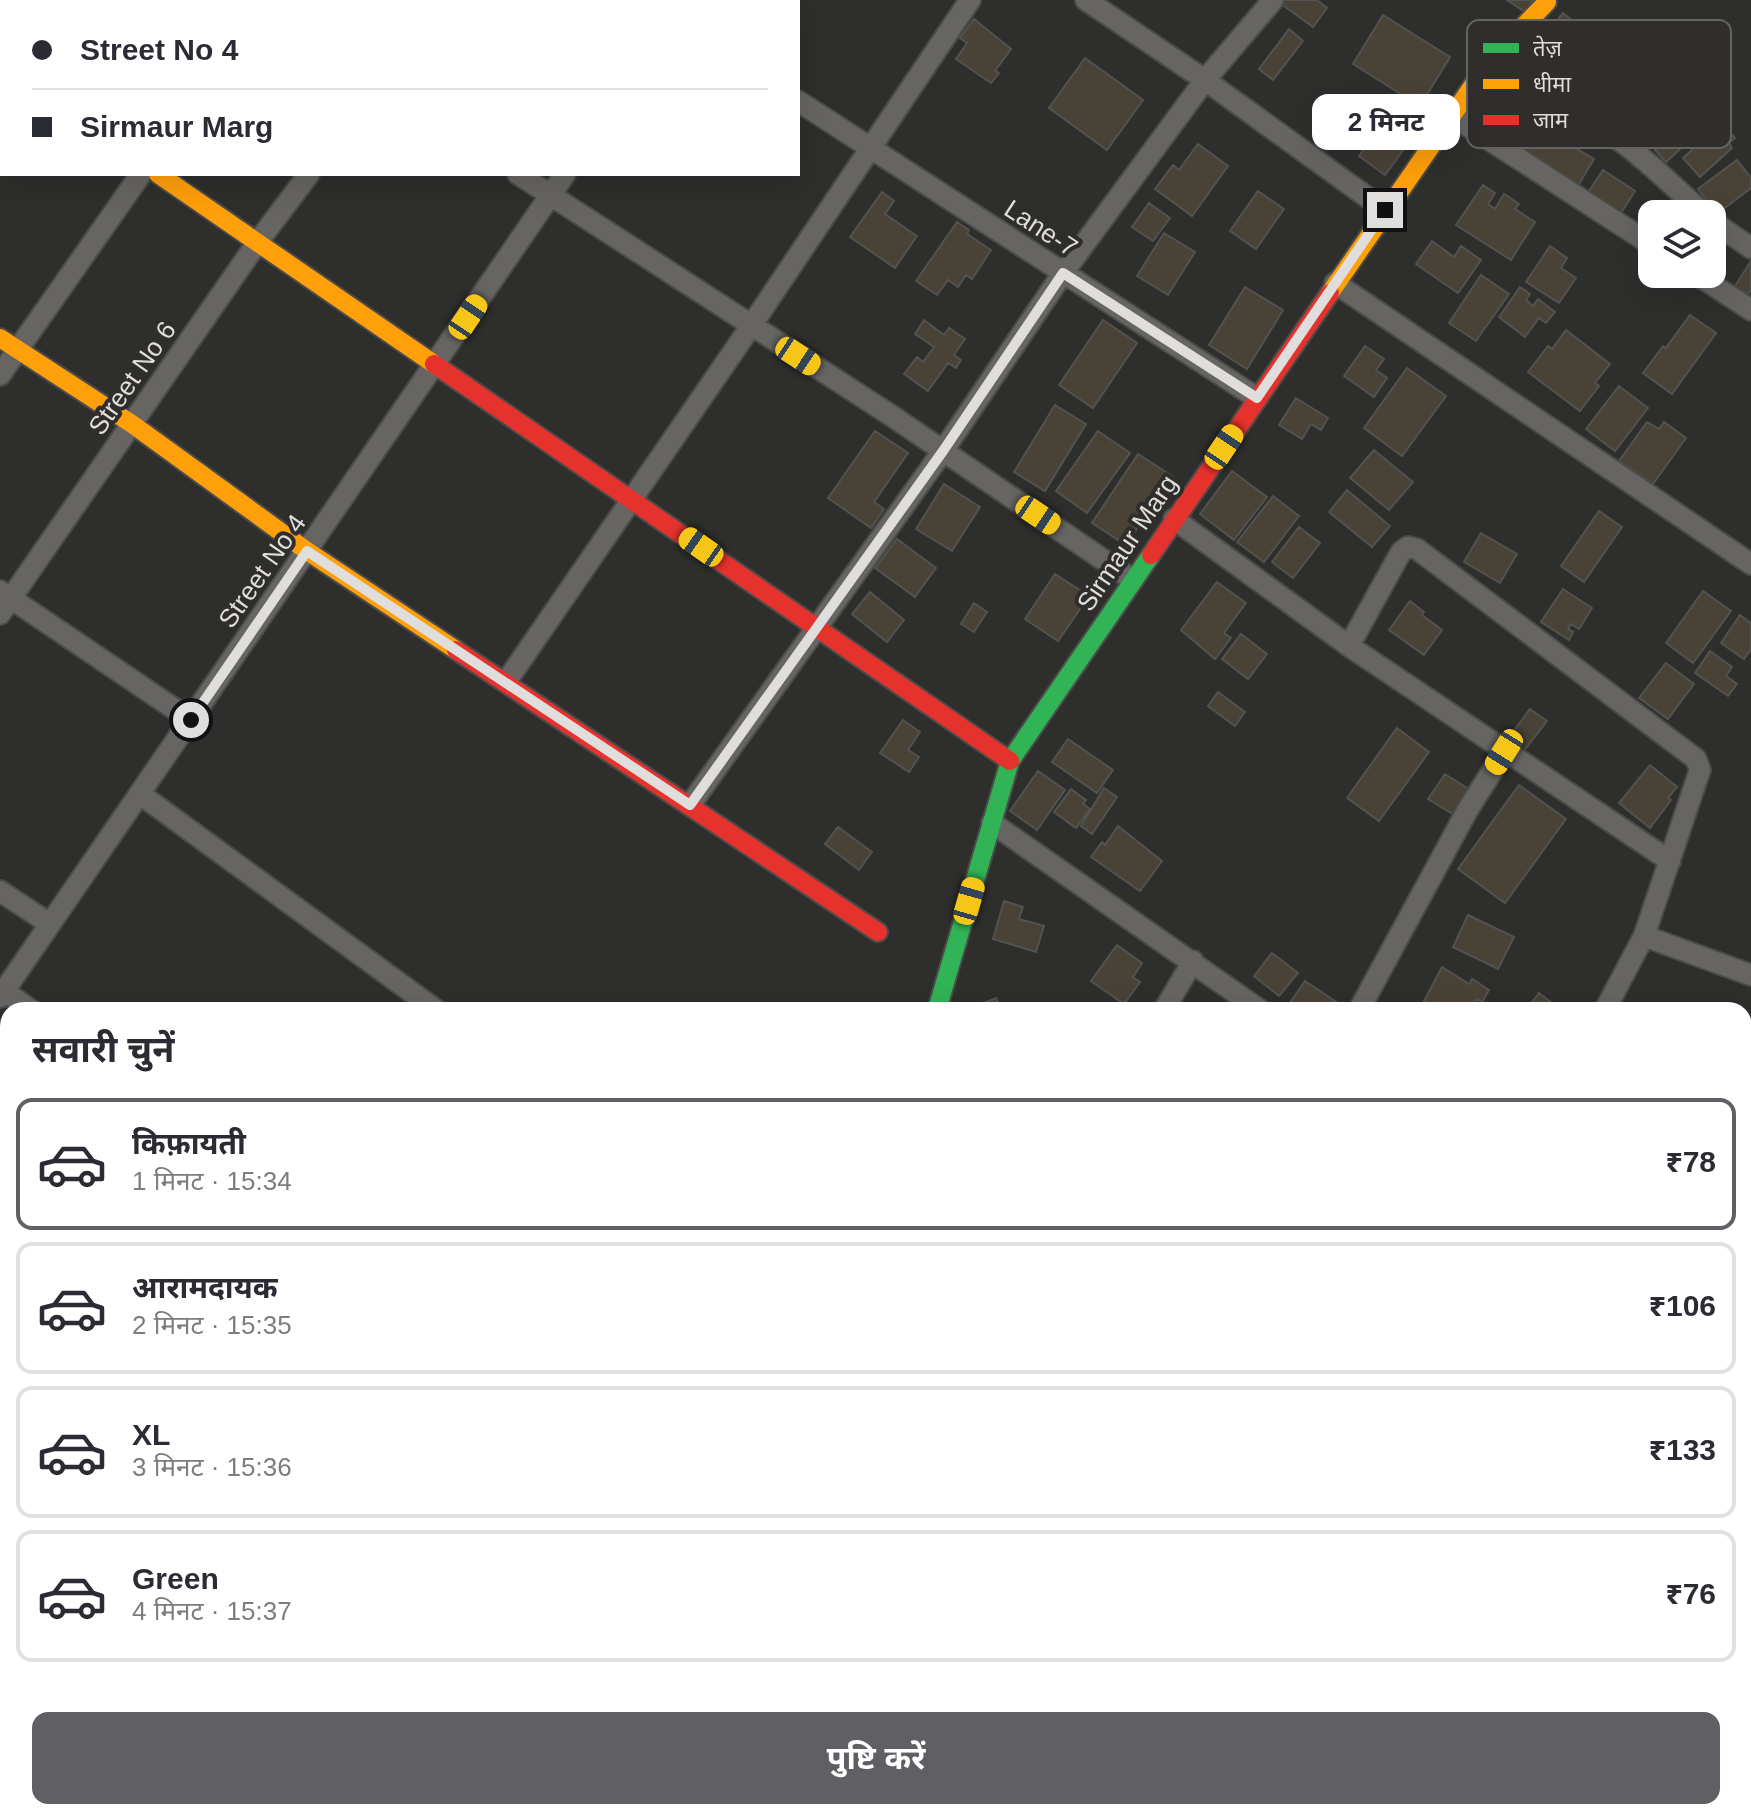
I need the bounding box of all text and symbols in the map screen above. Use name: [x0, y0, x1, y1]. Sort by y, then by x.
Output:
legend: [1467, 20, 1731, 148]
text: Street No 4: [80, 33, 238, 66]
text: तेज़: [1533, 35, 1563, 61]
text: धीमा: [1533, 72, 1571, 97]
callout: 2 मिनट: [1311, 94, 1459, 150]
text: 2 मिनट: [1348, 107, 1424, 137]
text: जाम: [1533, 108, 1569, 133]
text: Sirmaur Marg: [80, 110, 273, 143]
route end: [1367, 192, 1403, 228]
street label: Lane-7: [999, 193, 1083, 263]
map controls: [1638, 200, 1726, 288]
button: layers: [1638, 200, 1726, 288]
car: [445, 290, 491, 344]
street label: Street No 6: [82, 316, 182, 440]
car: [771, 333, 825, 379]
car: [1201, 420, 1247, 474]
street label: Sirmaur Marg: [1071, 469, 1183, 617]
car: [1011, 492, 1065, 538]
street label: Street No 4: [212, 509, 312, 633]
car: [674, 523, 728, 571]
route start: [173, 702, 209, 738]
car: [1481, 725, 1527, 779]
car: [951, 875, 987, 927]
text: सवारी चुनें: [32, 1029, 174, 1070]
text: किफ़ायती: [132, 1127, 246, 1160]
icon: car: [36, 1128, 108, 1200]
text: ₹78: [1665, 1145, 1716, 1178]
text: 1 मिनट · 15:34: [132, 1166, 292, 1196]
text: आरामदायक: [132, 1271, 278, 1304]
icon: car: [36, 1272, 108, 1344]
text: ₹106: [1649, 1289, 1716, 1322]
text: 2 मिनट · 15:35: [132, 1310, 292, 1340]
icon: car: [36, 1416, 108, 1488]
text: XL: [132, 1418, 170, 1451]
text: ₹133: [1649, 1433, 1716, 1466]
text: 3 मिनट · 15:36: [132, 1452, 292, 1482]
icon: car: [36, 1560, 108, 1632]
text: Green: [132, 1562, 219, 1595]
text: ₹76: [1665, 1577, 1716, 1610]
text: 4 मिनट · 15:37: [132, 1596, 292, 1626]
button: पुष्टि करें: [32, 1712, 1720, 1804]

